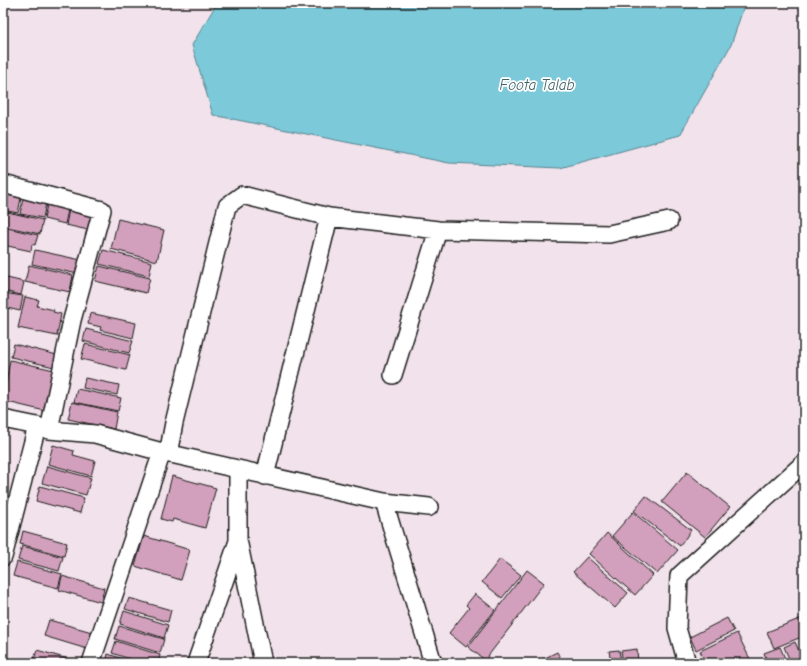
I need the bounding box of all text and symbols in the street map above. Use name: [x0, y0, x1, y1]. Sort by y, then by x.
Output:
water label: Foota Talab: [500, 76, 574, 94]

